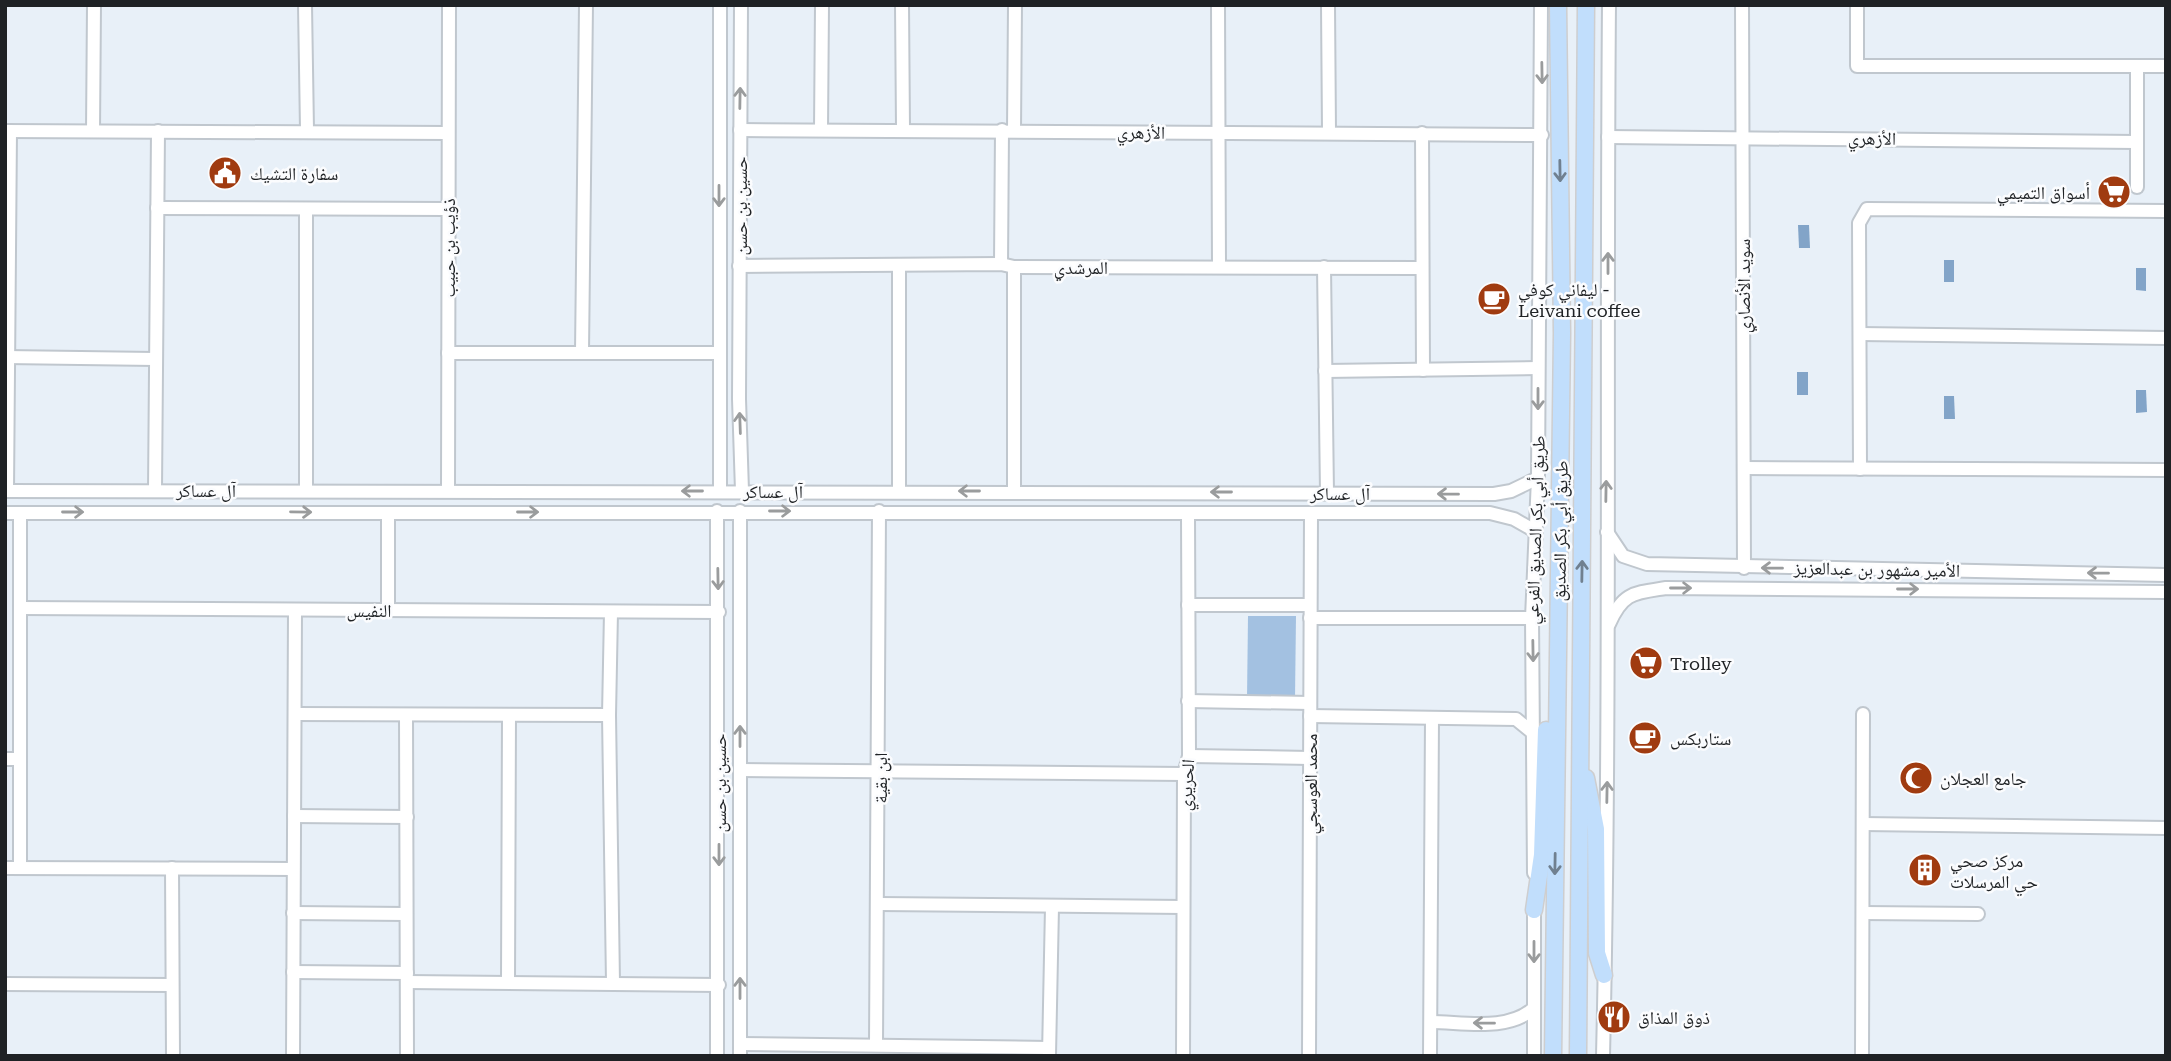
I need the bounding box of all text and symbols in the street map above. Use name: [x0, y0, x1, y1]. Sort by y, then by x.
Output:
one-way arrow: [1535, 62, 1548, 85]
one-way arrow: [734, 87, 747, 110]
street label: الأزهري: [1117, 121, 1165, 147]
street label: الأزهري: [1848, 127, 1896, 153]
public building icon: سفارة التشيك: [206, 154, 244, 192]
street label: حسين بن حسن: [730, 157, 752, 255]
one-way arrow: [1553, 160, 1567, 183]
place label: سفارة التشيك: [250, 163, 338, 184]
supermarket icon: أسواق التميمي: [2095, 173, 2133, 211]
place label: أسواق التميمي: [1997, 182, 2090, 207]
one-way arrow: [712, 184, 726, 207]
street label: ذؤيب بن حبيب: [438, 198, 460, 298]
street label: سويد الأنصاري: [1733, 239, 1758, 333]
one-way arrow: [1601, 252, 1615, 275]
street label: المرشدي: [1054, 257, 1108, 282]
place label: ليفاني كوفي - Leivani coffee: [1518, 279, 1640, 321]
cafe icon: ليفاني كوفي - Leivani coffee: [1475, 280, 1513, 318]
one-way arrow: [1531, 387, 1545, 410]
one-way arrow: [733, 412, 746, 435]
street label: طريق أبي بكر الصديق الفرعي: [1521, 435, 1553, 625]
street label: طريق أبي بكر الصديق: [1548, 460, 1576, 602]
one-way arrow: [1599, 479, 1613, 502]
street label: آل عساكر: [175, 480, 236, 502]
street label: آل عساكر: [742, 481, 803, 503]
street label: آل عساكر: [1309, 483, 1370, 505]
one-way arrow: [681, 484, 704, 498]
one-way arrow: [958, 484, 981, 498]
one-way arrow: [1210, 485, 1233, 499]
one-way arrow: [1437, 487, 1460, 501]
one-way arrow: [769, 504, 792, 518]
one-way arrow: [62, 505, 85, 519]
one-way arrow: [289, 505, 312, 519]
one-way arrow: [517, 505, 540, 519]
street label: الأمير مشهور بن عبدالعزيز: [1793, 557, 1960, 582]
one-way arrow: [1575, 560, 1589, 583]
one-way arrow: [1761, 561, 1784, 575]
one-way arrow: [712, 567, 725, 590]
one-way arrow: [2086, 567, 2109, 580]
one-way arrow: [1669, 581, 1692, 595]
one-way arrow: [1896, 582, 1919, 596]
street label: النفيس: [346, 600, 392, 622]
one-way arrow: [1526, 639, 1539, 662]
supermarket icon: Trolley: [1627, 644, 1665, 682]
place label: Trolley: [1670, 653, 1732, 674]
cafe icon: ستاربكس: [1626, 719, 1664, 757]
one-way arrow: [733, 724, 747, 747]
place label: ستاربكس: [1670, 728, 1731, 750]
street label: حسين بن حسن: [709, 734, 731, 832]
street label: محمد العوسجي: [1300, 734, 1325, 834]
street label: ابن بقية: [870, 753, 892, 803]
street label: الحريري: [1174, 758, 1203, 812]
mosque icon: جامع العجلان: [1897, 759, 1935, 797]
place label: جامع العجلان: [1940, 768, 2026, 791]
one-way arrow: [1600, 780, 1614, 803]
one-way arrow: [712, 844, 726, 867]
place label: مركز صحي حي المرسلات: [1950, 850, 2038, 896]
building icon: مركز صحي حي المرسلات: [1906, 851, 1944, 889]
one-way arrow: [1548, 853, 1562, 876]
one-way arrow: [1527, 940, 1541, 963]
one-way arrow: [733, 976, 747, 999]
restaurant icon: ذوق المذاق: [1595, 998, 1633, 1036]
place label: ذوق المذاق: [1638, 1007, 1710, 1029]
one-way arrow: [1473, 1016, 1496, 1030]

